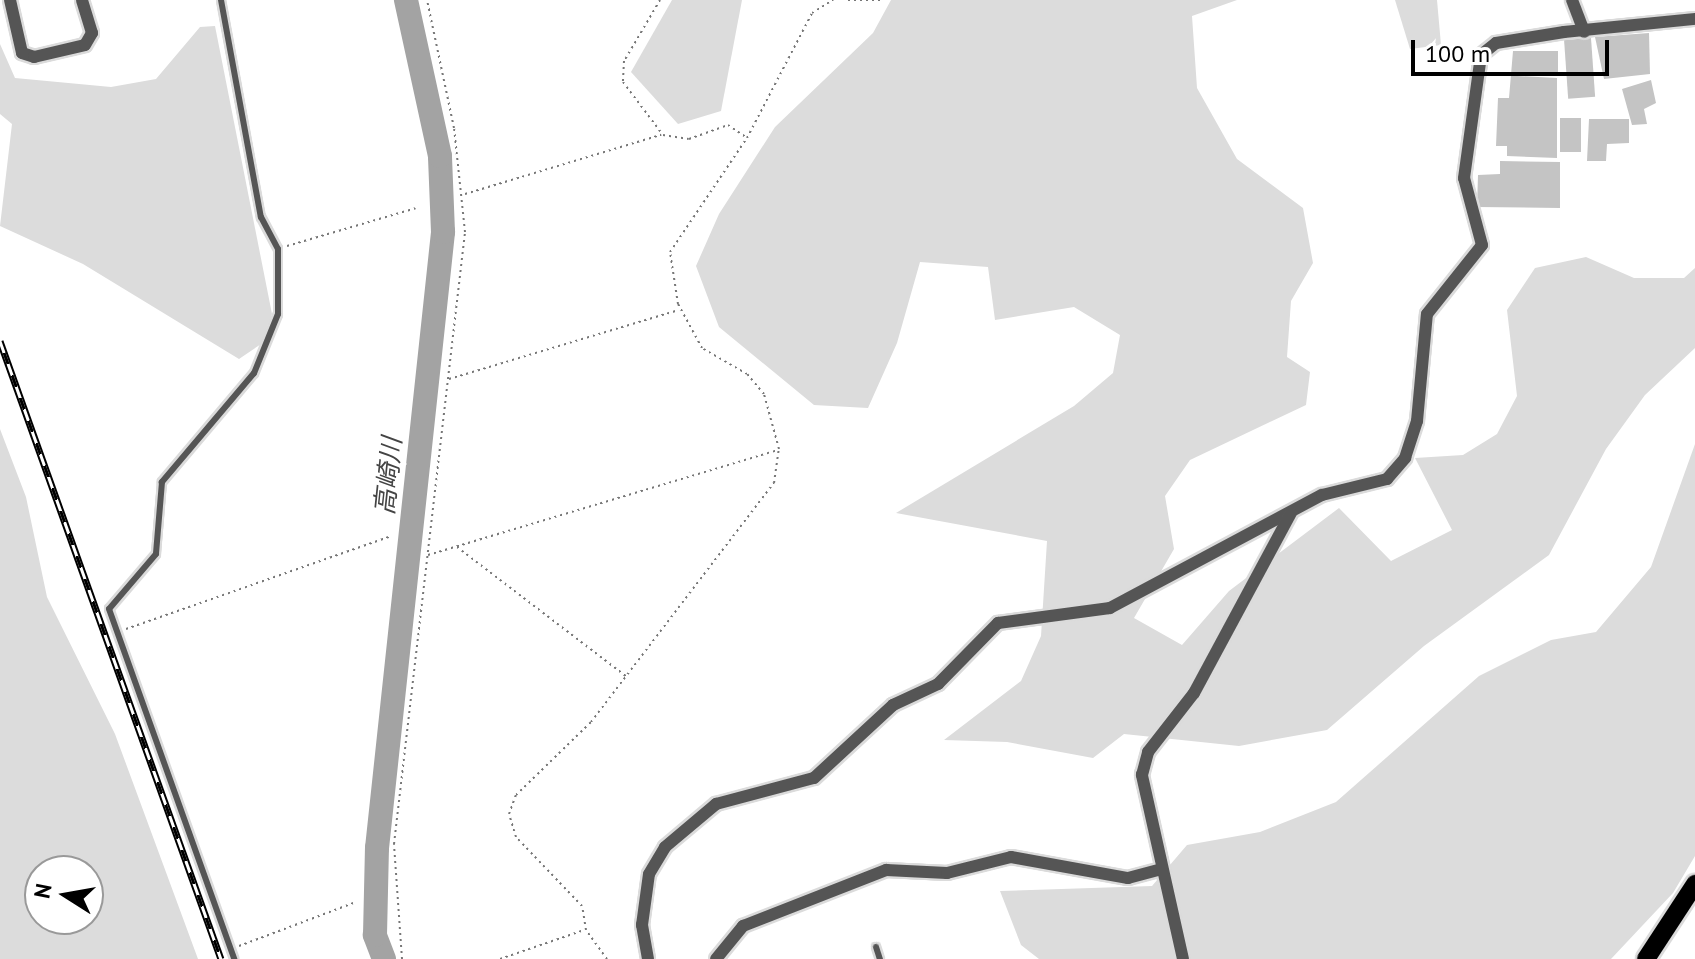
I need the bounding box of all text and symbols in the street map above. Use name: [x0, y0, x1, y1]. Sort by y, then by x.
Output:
scale bar: [1415, 24, 1613, 74]
text: 100 m: [1425, 38, 1490, 69]
water label: 高崎川: [368, 436, 408, 516]
north arrow: [24, 855, 104, 935]
text: N: [27, 881, 58, 901]

